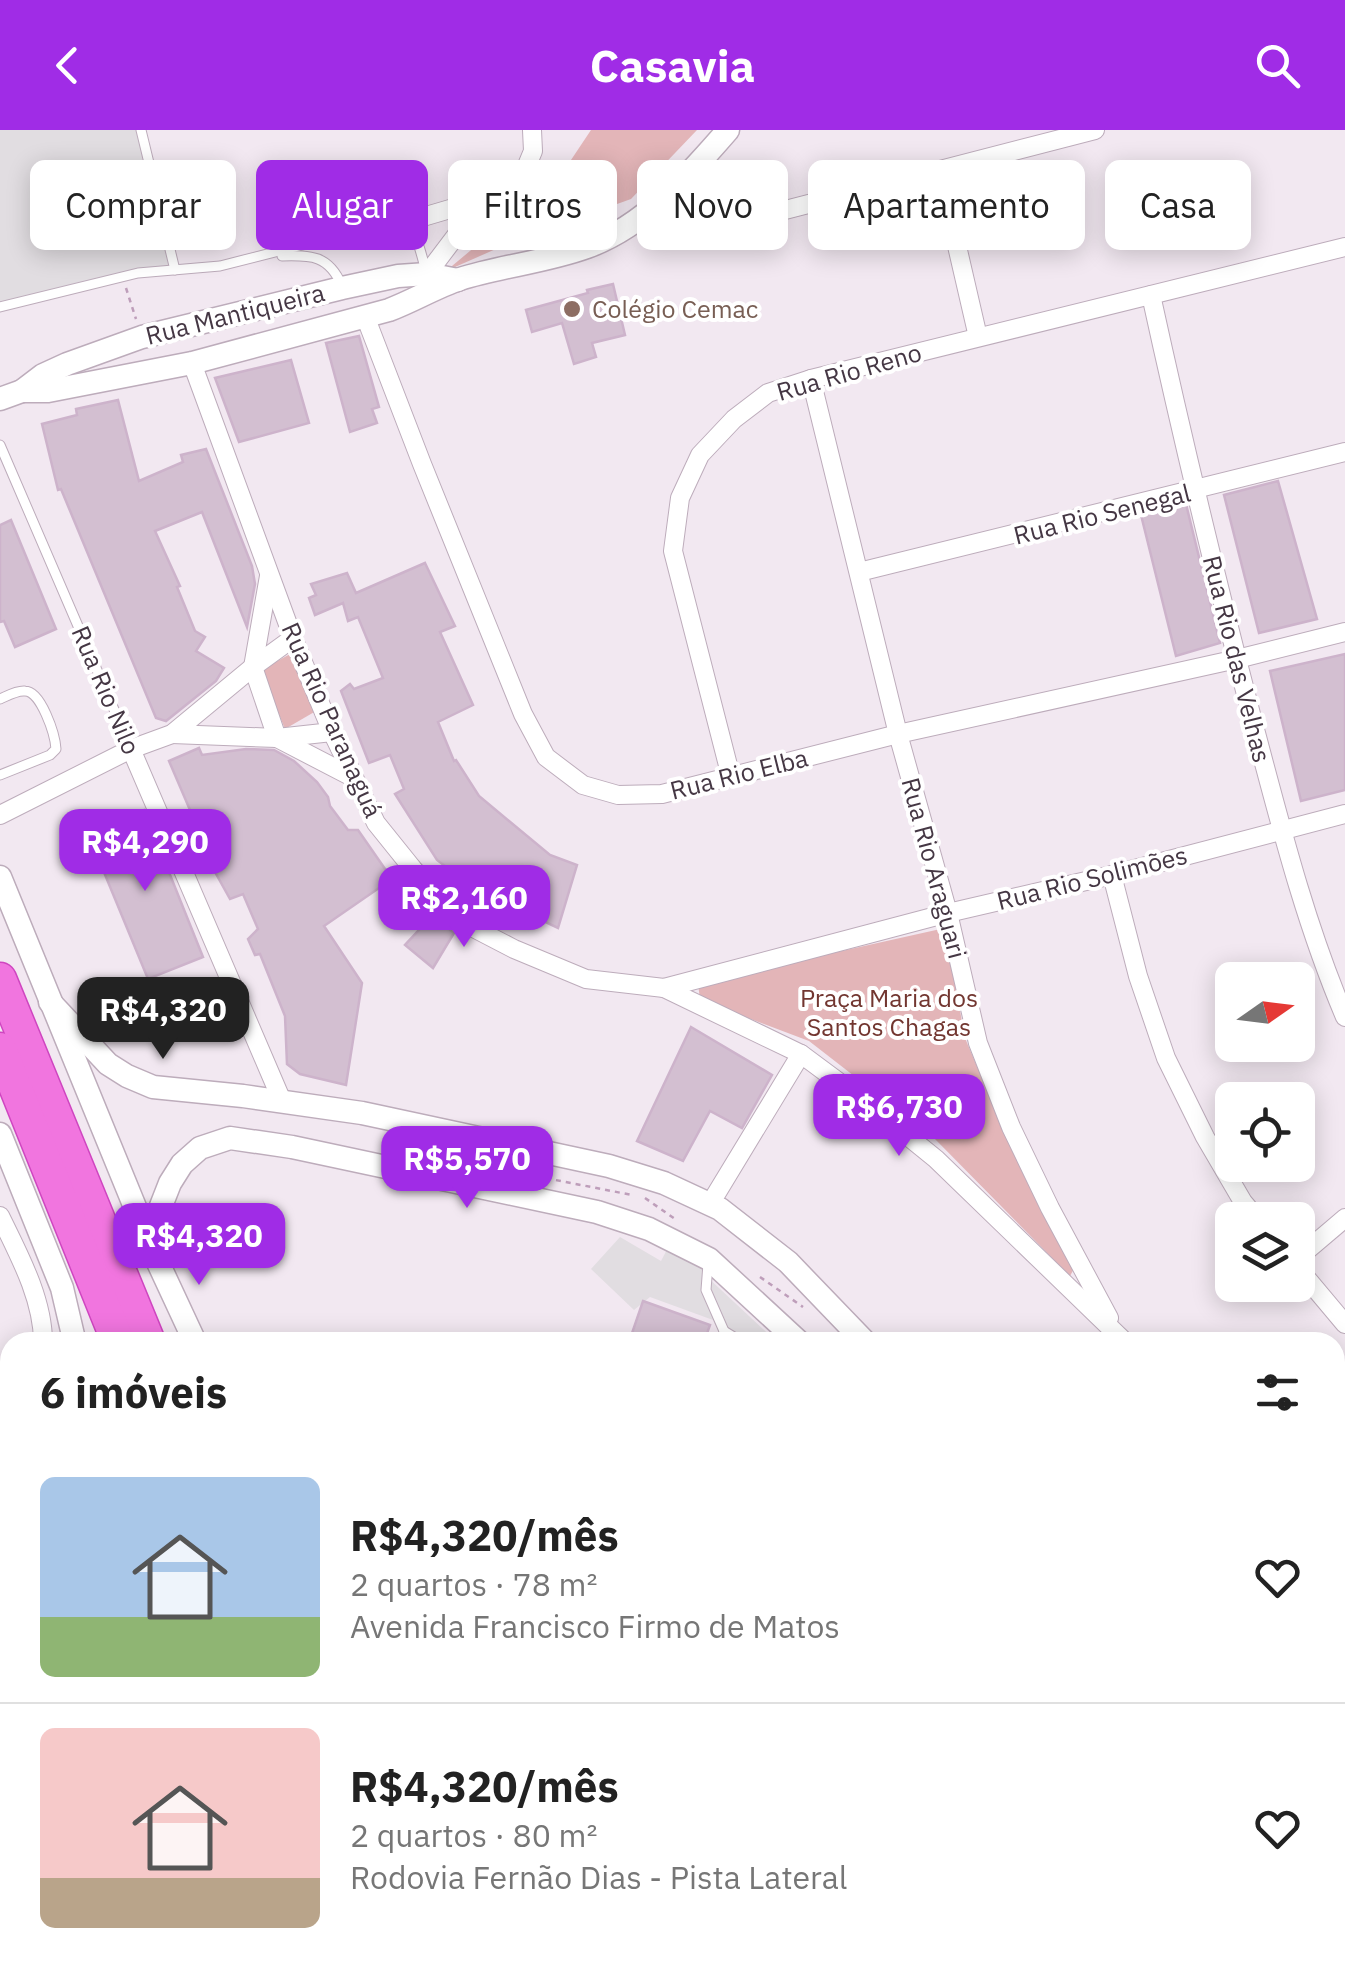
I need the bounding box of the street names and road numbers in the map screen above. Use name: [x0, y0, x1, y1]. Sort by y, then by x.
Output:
street label: Rua Mantiqueira: [142, 275, 328, 352]
street label: Rua Rio Reno: [773, 335, 925, 408]
street label: Rua Rio Senegal: [1010, 476, 1194, 551]
street label: Rua Rio das Velhas: [1196, 552, 1279, 766]
street label: Rua Rio Paranaguá: [275, 617, 390, 823]
street label: Rua Rio Nilo: [65, 621, 148, 759]
street label: Rua Rio Elba: [667, 740, 811, 807]
street label: Rua Rio Araguari: [894, 774, 975, 962]
street label: Rua Rio Solimões: [993, 838, 1190, 917]

